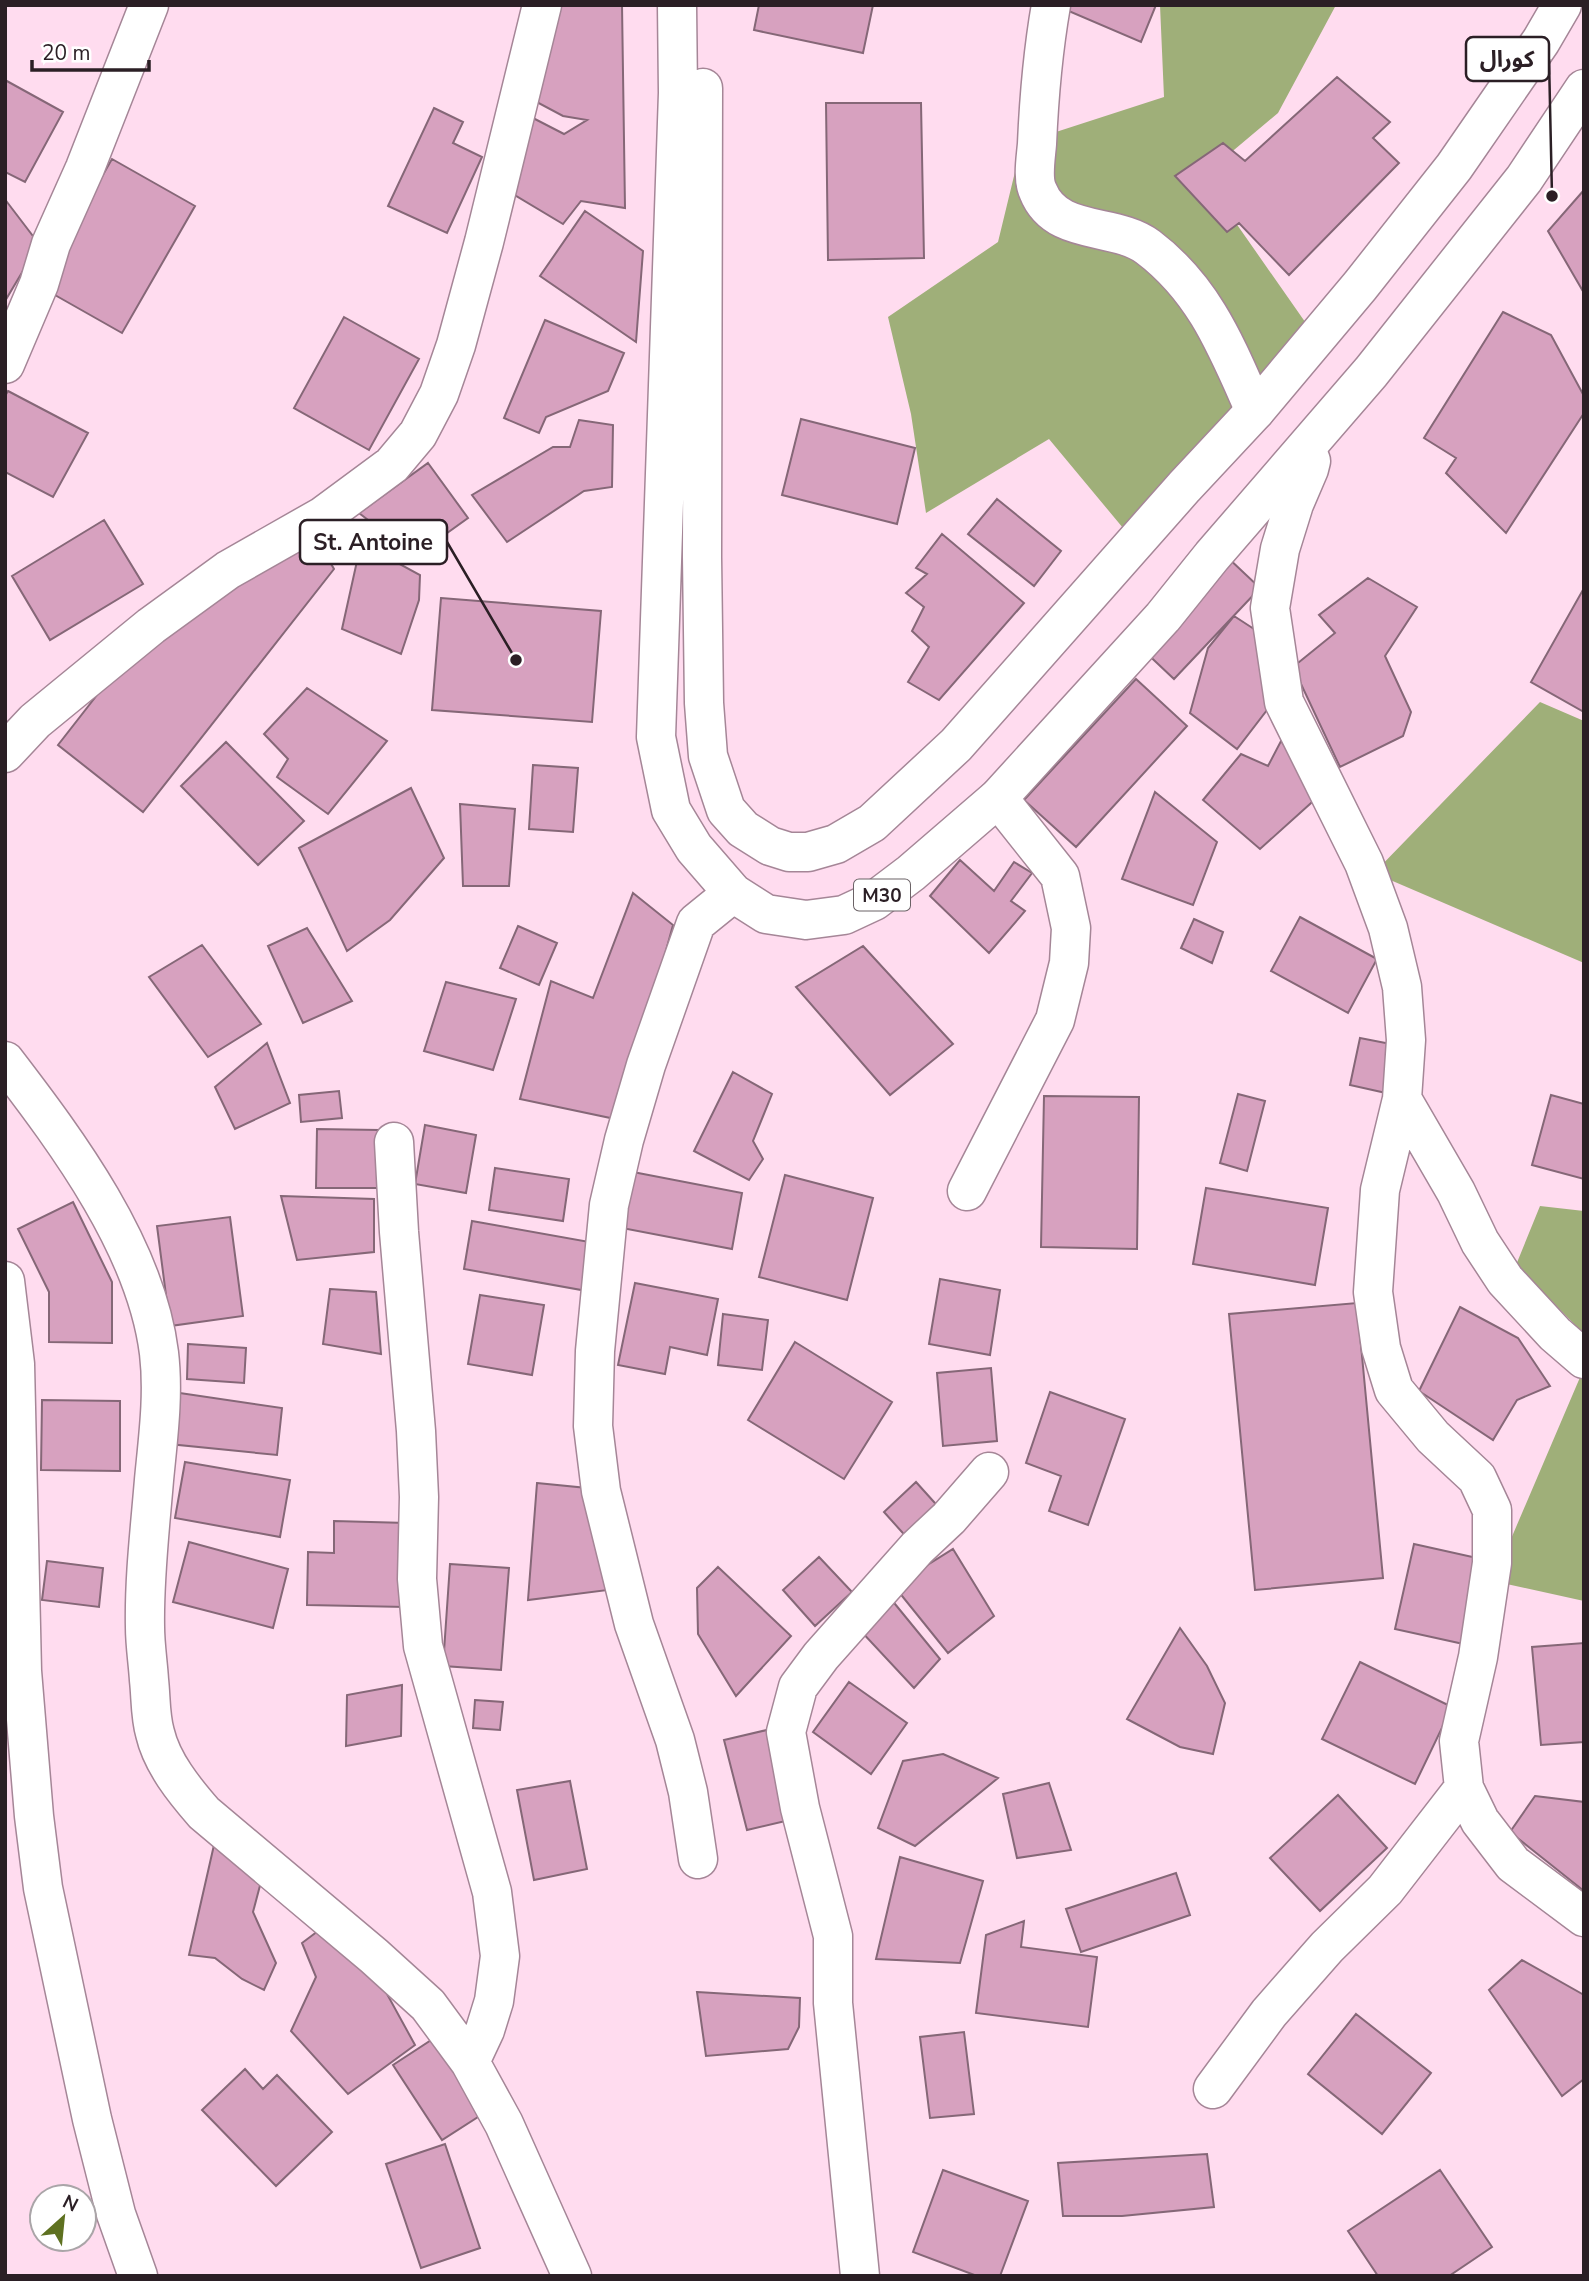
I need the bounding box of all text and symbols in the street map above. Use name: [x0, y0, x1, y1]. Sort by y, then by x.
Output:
scale bar: [32, 28, 149, 72]
callout: كورال: [1466, 37, 1549, 81]
text: 20 m: [42, 39, 91, 67]
text: كورال: [1480, 44, 1535, 75]
callout: St. Antoine: [300, 520, 447, 564]
text: St. Antoine: [313, 527, 433, 558]
road number: M30: [854, 880, 910, 911]
north arrow: [28, 2183, 98, 2253]
text: N: [58, 2189, 83, 2219]

